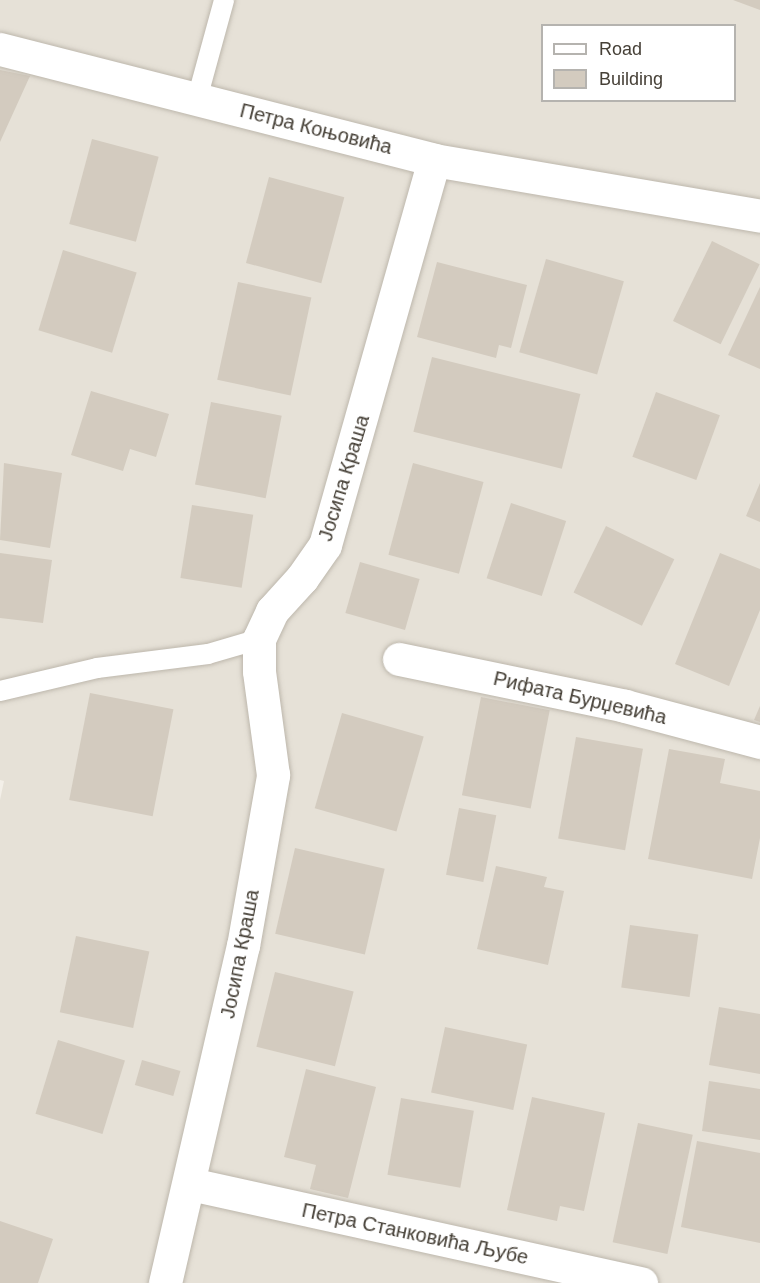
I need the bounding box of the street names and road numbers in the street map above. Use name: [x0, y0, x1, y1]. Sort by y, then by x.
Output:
street label: Петра Коњовића: [237, 98, 395, 160]
street label: Јосипа Краша: [313, 412, 375, 544]
street label: Рифата Бурџевића: [491, 666, 669, 730]
street label: Јосипа Краша: [216, 887, 264, 1021]
street label: Петра Станковића Љубе: [300, 1198, 530, 1270]

